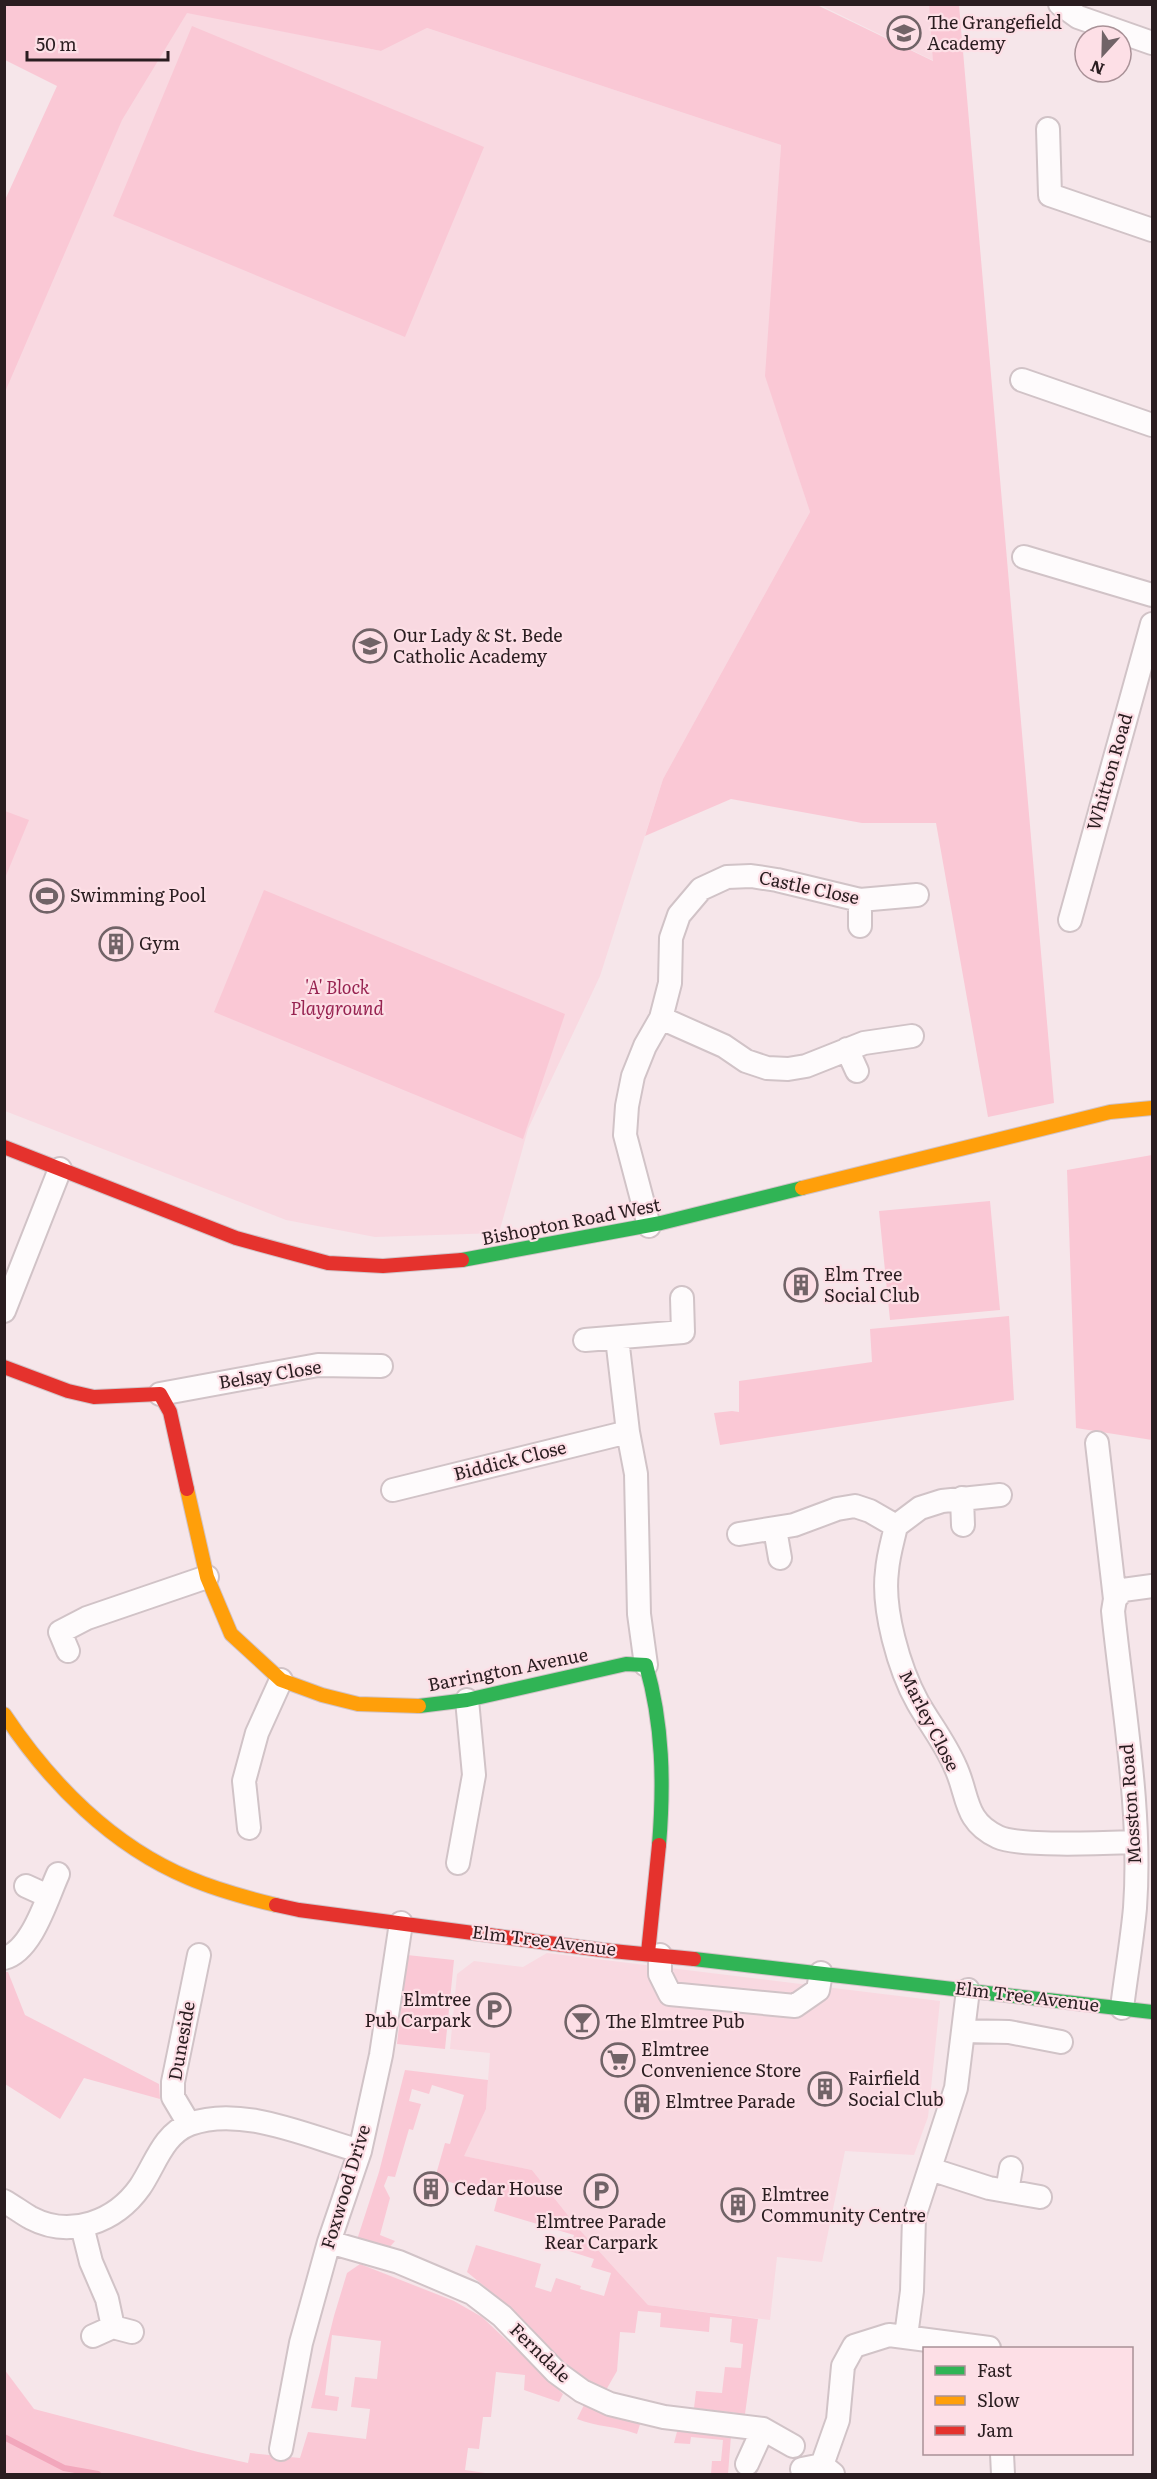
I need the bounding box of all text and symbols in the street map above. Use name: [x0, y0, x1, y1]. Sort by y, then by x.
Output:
place label: The Grangefield Academy: [927, 8, 1062, 56]
school or university icon: The Grangefield Academy: [886, 15, 922, 51]
scale bar: [27, 24, 168, 62]
north arrow: [1073, 24, 1133, 84]
text: 50 m: [36, 30, 77, 57]
text: N: [1086, 55, 1108, 82]
place label: Our Lady & St. Bede Catholic Academy: [393, 621, 563, 669]
school or university icon: Our Lady & St. Bede Catholic Academy: [352, 628, 388, 664]
street label: Whitton Road: [1079, 710, 1138, 833]
street label: Castle Close: [757, 863, 862, 910]
sports icon: Swimming Pool: [29, 878, 65, 914]
place label: Swimming Pool: [70, 881, 206, 908]
building icon: Gym: [98, 926, 134, 962]
place label: Gym: [139, 929, 180, 956]
park label: 'A' Block Playground: [290, 973, 384, 1021]
street label: Bishopton Road West: [479, 1190, 663, 1251]
place label: Elm Tree Social Club: [824, 1260, 920, 1308]
building icon: Elm Tree Social Club: [783, 1267, 819, 1303]
street label: Belsay Close: [216, 1352, 323, 1395]
street label: Biddick Close: [451, 1433, 569, 1487]
street label: Barrington Avenue: [425, 1640, 590, 1697]
street label: Marley Close: [893, 1665, 967, 1776]
street label: Mosston Road: [1112, 1743, 1147, 1865]
street label: Elm Tree Avenue: [471, 1917, 618, 1962]
street label: Elm Tree Avenue: [954, 1973, 1101, 2018]
place label: Elmtree Pub Carpark: [364, 1985, 472, 2033]
parking icon: Elmtree Pub Carpark: [476, 1992, 512, 2028]
street label: Duneside: [160, 1999, 201, 2083]
bar icon: The Elmtree Pub: [564, 2004, 600, 2040]
place label: The Elmtree Pub: [605, 2007, 745, 2034]
place label: Elmtree Convenience Store: [641, 2035, 801, 2083]
supermarket icon: Elmtree Convenience Store: [600, 2042, 636, 2078]
place label: Fairfield Social Club: [848, 2064, 944, 2112]
building icon: Fairfield Social Club: [807, 2071, 843, 2107]
building icon: Elmtree Parade: [624, 2084, 660, 2120]
place label: Elmtree Parade: [665, 2087, 795, 2114]
street label: Foxwood Drive: [313, 2121, 376, 2252]
building icon: Cedar House: [413, 2171, 449, 2207]
parking icon: Elmtree Parade Rear Carpark: [583, 2173, 619, 2209]
place label: Cedar House: [454, 2174, 563, 2201]
place label: Elmtree Community Centre: [761, 2180, 926, 2228]
building icon: Elmtree Community Centre: [720, 2187, 756, 2223]
place label: Elmtree Parade Rear Carpark: [536, 2207, 666, 2255]
street label: Ferndale: [504, 2316, 578, 2388]
legend: [923, 2347, 1133, 2455]
text: Fast: [977, 2356, 1013, 2383]
text: Slow: [977, 2386, 1020, 2413]
text: Jam: [977, 2416, 1013, 2443]

